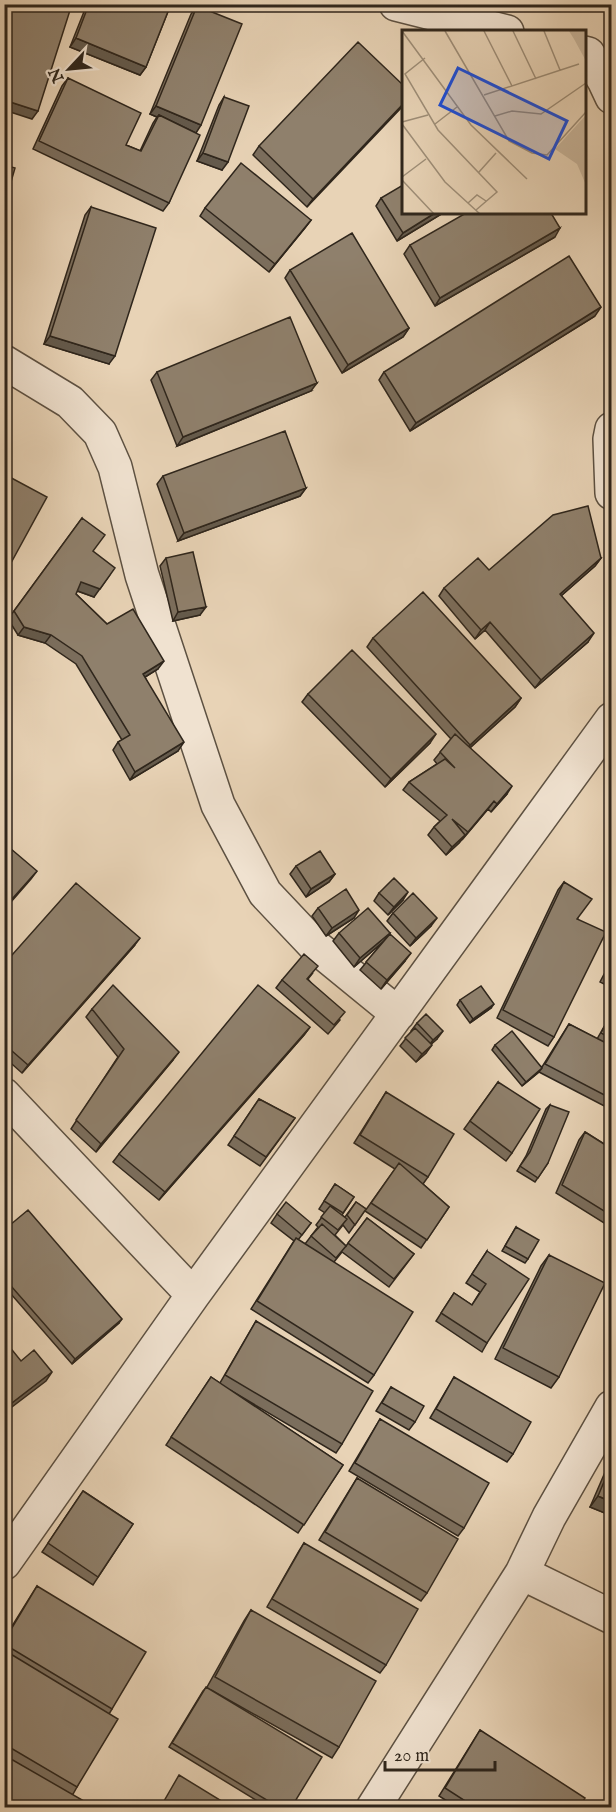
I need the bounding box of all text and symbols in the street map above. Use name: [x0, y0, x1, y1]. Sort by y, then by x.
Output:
inset map: [402, 30, 586, 214]
north arrow: [39, 39, 99, 99]
text: N: [45, 64, 70, 86]
scale bar: [385, 1734, 494, 1772]
text: 20 m: [394, 1745, 429, 1768]

